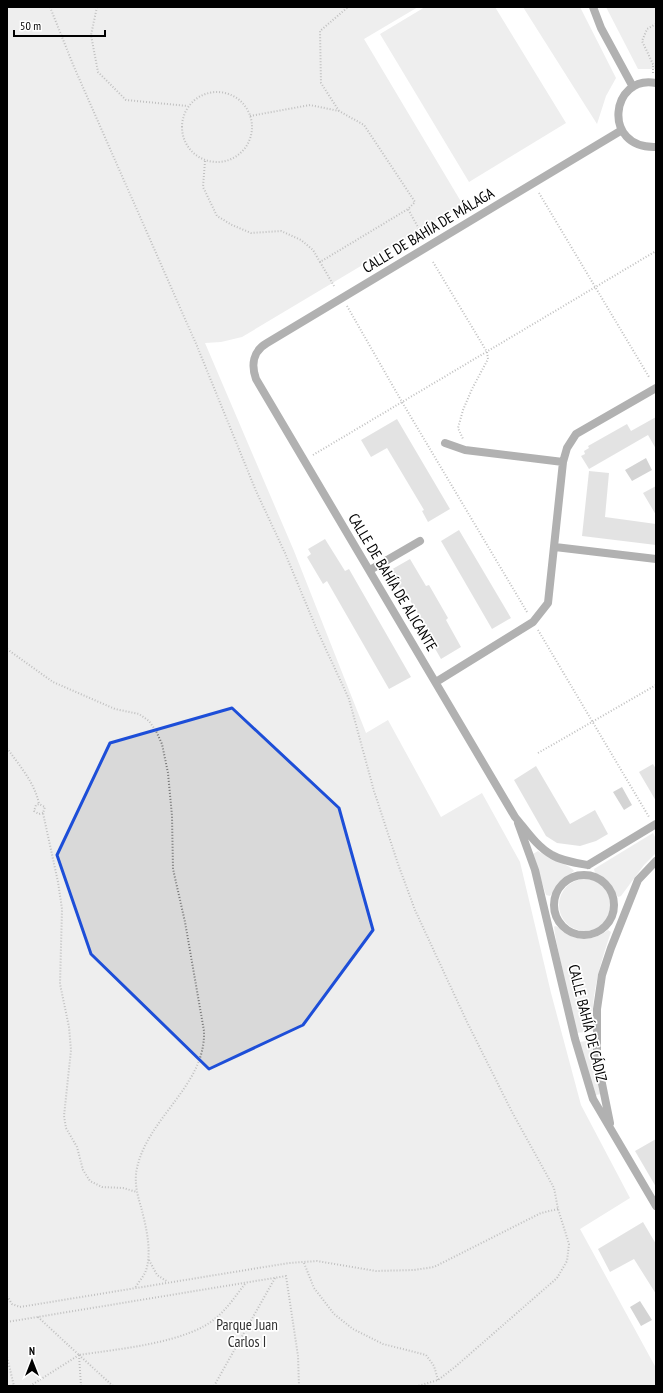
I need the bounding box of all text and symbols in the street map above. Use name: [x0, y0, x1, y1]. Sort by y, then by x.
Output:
scale bar: [14, 12, 105, 38]
text: 50 m: [20, 18, 41, 33]
street label: CALLE DE BAHÍA DE MÁLAGA: [359, 183, 498, 277]
street label: CALLE DE BAHÍA DE ALICANTE: [344, 510, 442, 654]
street label: CALLE BAHÍA DE CÁDIZ: [564, 962, 612, 1084]
park label: Parque Juan Carlos I: [216, 1315, 278, 1351]
north arrow: [12, 1341, 52, 1381]
text: N: [29, 1344, 35, 1358]

